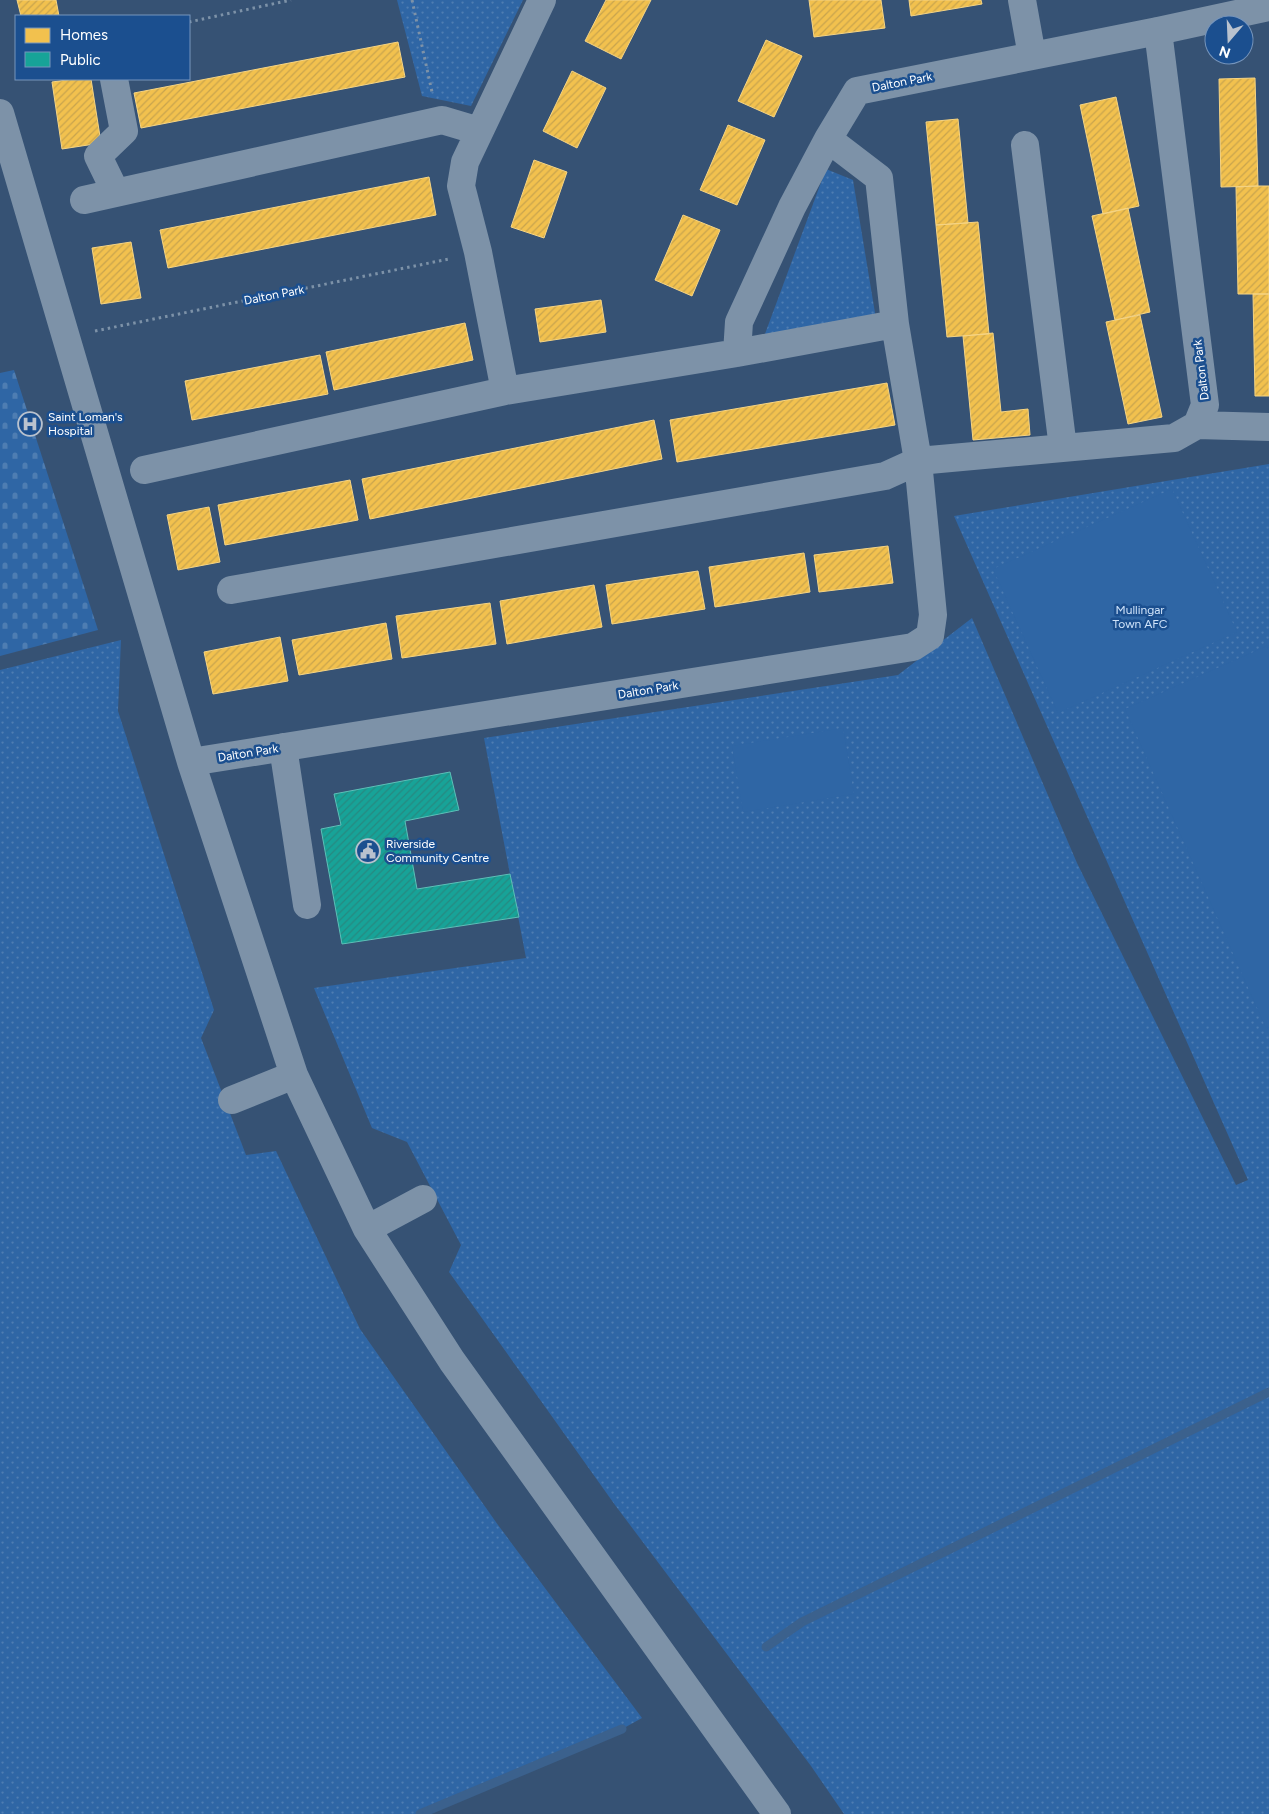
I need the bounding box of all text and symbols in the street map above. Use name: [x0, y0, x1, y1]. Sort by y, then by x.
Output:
legend: [15, 15, 190, 80]
north arrow: [1204, 15, 1254, 65]
text: Homes: [60, 26, 108, 44]
text: N: [1217, 42, 1233, 62]
text: Public: [60, 51, 101, 69]
street label: Dalton Park: [871, 69, 933, 95]
street label: Dalton Park: [243, 282, 305, 308]
street label: Dalton Park: [1190, 339, 1212, 401]
place label: Saint Loman's Hospital: [48, 410, 123, 438]
hospital icon: Saint Loman's Hospital: [17, 411, 43, 437]
park label: Mullingar Town AFC: [1112, 603, 1168, 631]
street label: Dalton Park: [617, 678, 679, 702]
street label: Dalton Park: [217, 741, 279, 765]
place label: Riverside Community Centre: [386, 837, 490, 865]
public building icon: Riverside Community Centre: [355, 838, 381, 864]

